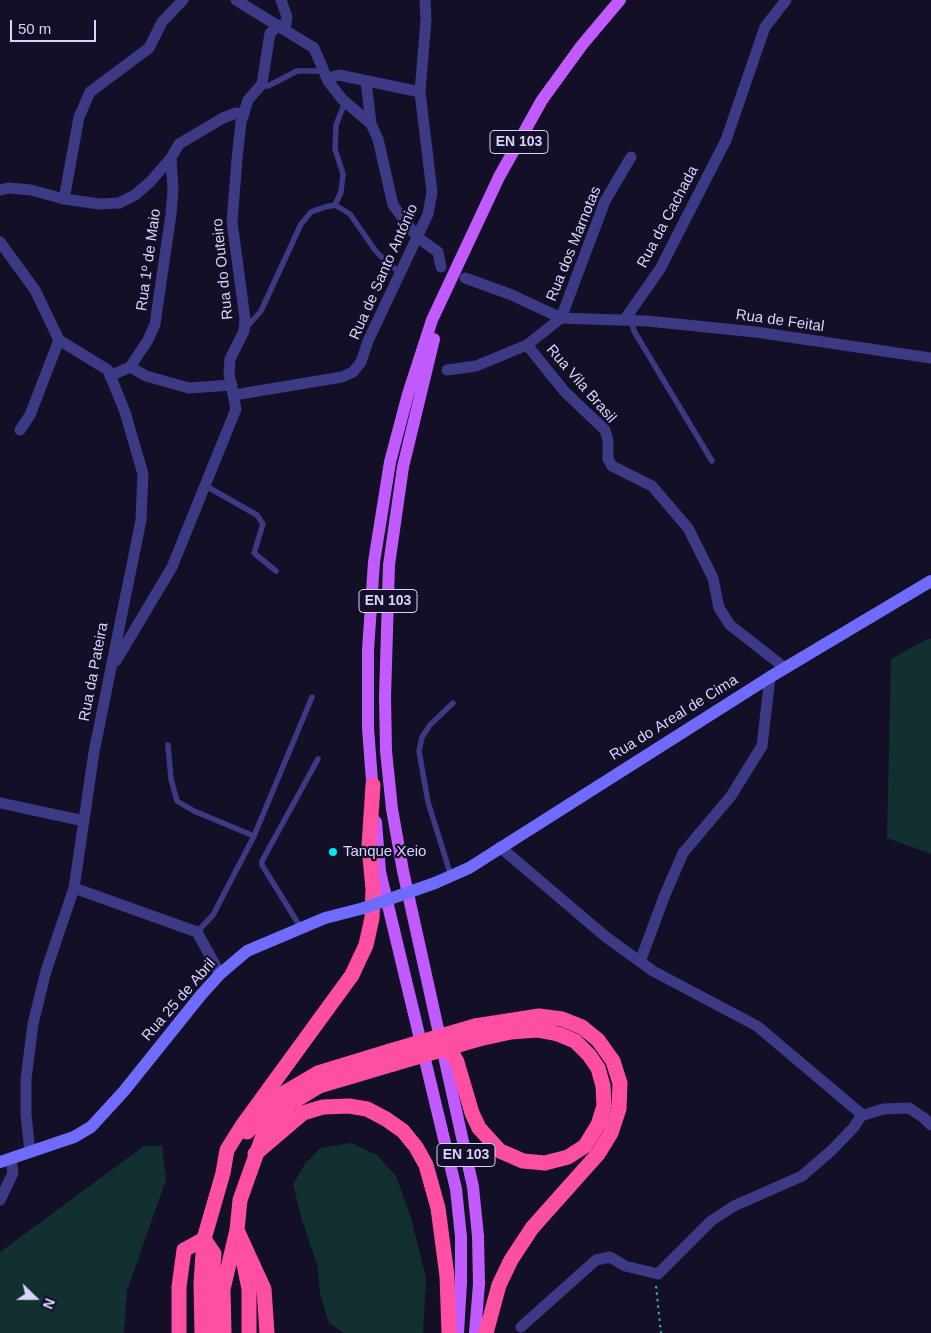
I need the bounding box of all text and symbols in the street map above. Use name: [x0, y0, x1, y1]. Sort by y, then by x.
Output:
scale bar: [12, 10, 99, 42]
text: 50 m: [18, 20, 51, 37]
road number: EN 103: [490, 130, 548, 154]
street label: Rua da Cachada: [634, 163, 702, 271]
street label: Rua dos Marnotas: [543, 184, 605, 304]
street label: Rua de Santo António: [346, 201, 422, 343]
street label: Rua 1º de Maio: [133, 208, 165, 312]
street label: Rua do Outeiro: [209, 217, 237, 321]
street label: Rua de Feital: [735, 306, 825, 336]
street label: Rua Vila Brasil: [542, 341, 620, 427]
road number: EN 103: [359, 590, 417, 612]
street label: Rua da Pateira: [76, 621, 112, 723]
street label: Rua do Areal de Cima: [607, 671, 741, 765]
place label: Tanque Xeio: [343, 843, 426, 861]
marker: Tanque Xeio: [327, 846, 339, 858]
street label: Rua 25 de Abril: [138, 955, 220, 1045]
road number: EN 103: [437, 1144, 495, 1166]
north arrow: [10, 1273, 60, 1323]
text: N: [40, 1296, 58, 1311]

